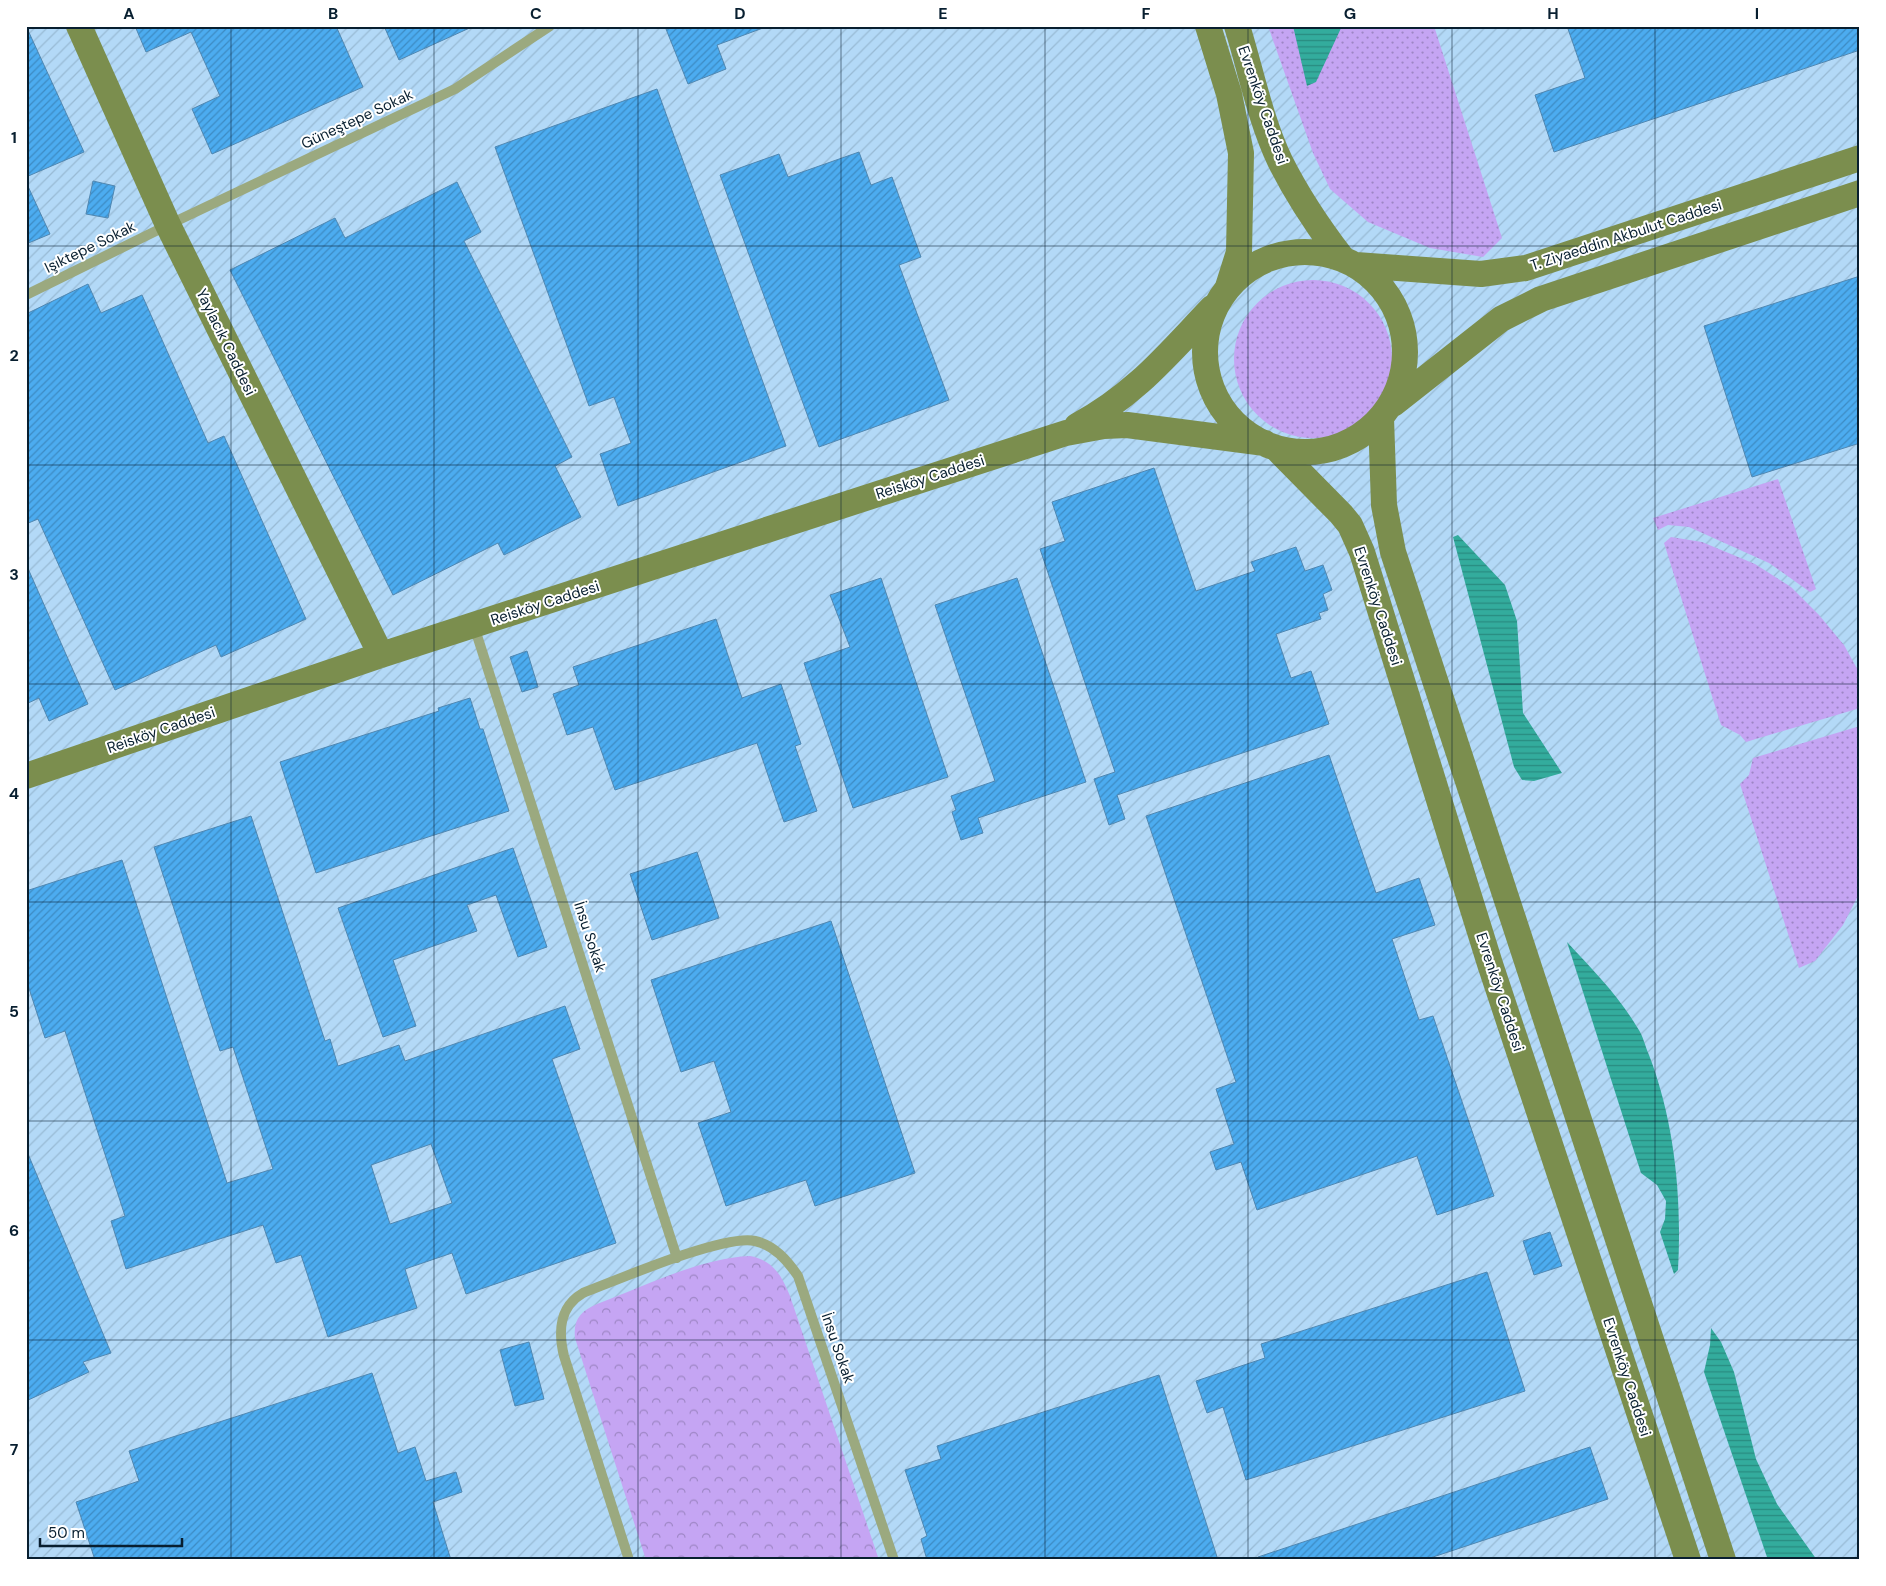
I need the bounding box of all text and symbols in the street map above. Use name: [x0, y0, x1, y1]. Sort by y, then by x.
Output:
text: A: [123, 3, 135, 24]
text: B: [328, 3, 338, 24]
text: C: [530, 3, 542, 24]
text: D: [734, 3, 746, 24]
text: E: [938, 3, 948, 24]
text: F: [1142, 3, 1151, 24]
text: G: [1344, 3, 1356, 24]
text: H: [1547, 3, 1559, 24]
text: I: [1755, 3, 1759, 24]
street label: Evrenköy Caddesi: [1233, 43, 1293, 167]
street label: Güneştepe Sokak: [298, 84, 417, 154]
text: 1: [11, 127, 17, 148]
street label: T. Ziyaeddin Akbulut Caddesi: [1528, 195, 1724, 275]
street label: Işıktepe Sokak: [41, 216, 139, 278]
street label: Yaylacık Caddesi: [192, 285, 260, 399]
text: 2: [9, 345, 19, 366]
street label: Reisköy Caddesi: [873, 450, 987, 504]
street label: Evrenköy Caddesi: [1349, 544, 1407, 668]
text: 3: [9, 564, 19, 585]
street label: Reisköy Caddesi: [488, 576, 602, 630]
street label: Reisköy Caddesi: [104, 702, 218, 758]
text: 4: [9, 783, 19, 804]
street label: İnsu Sokak: [569, 899, 611, 975]
street label: Evrenköy Caddesi: [1471, 930, 1529, 1054]
text: 5: [9, 1001, 19, 1022]
text: 6: [9, 1220, 19, 1241]
street label: İnsu Sokak: [817, 1310, 859, 1386]
street label: Evrenköy Caddesi: [1598, 1315, 1656, 1439]
text: 7: [10, 1439, 19, 1460]
scale bar: [40, 1516, 182, 1548]
text: 50 m: [48, 1523, 85, 1543]

